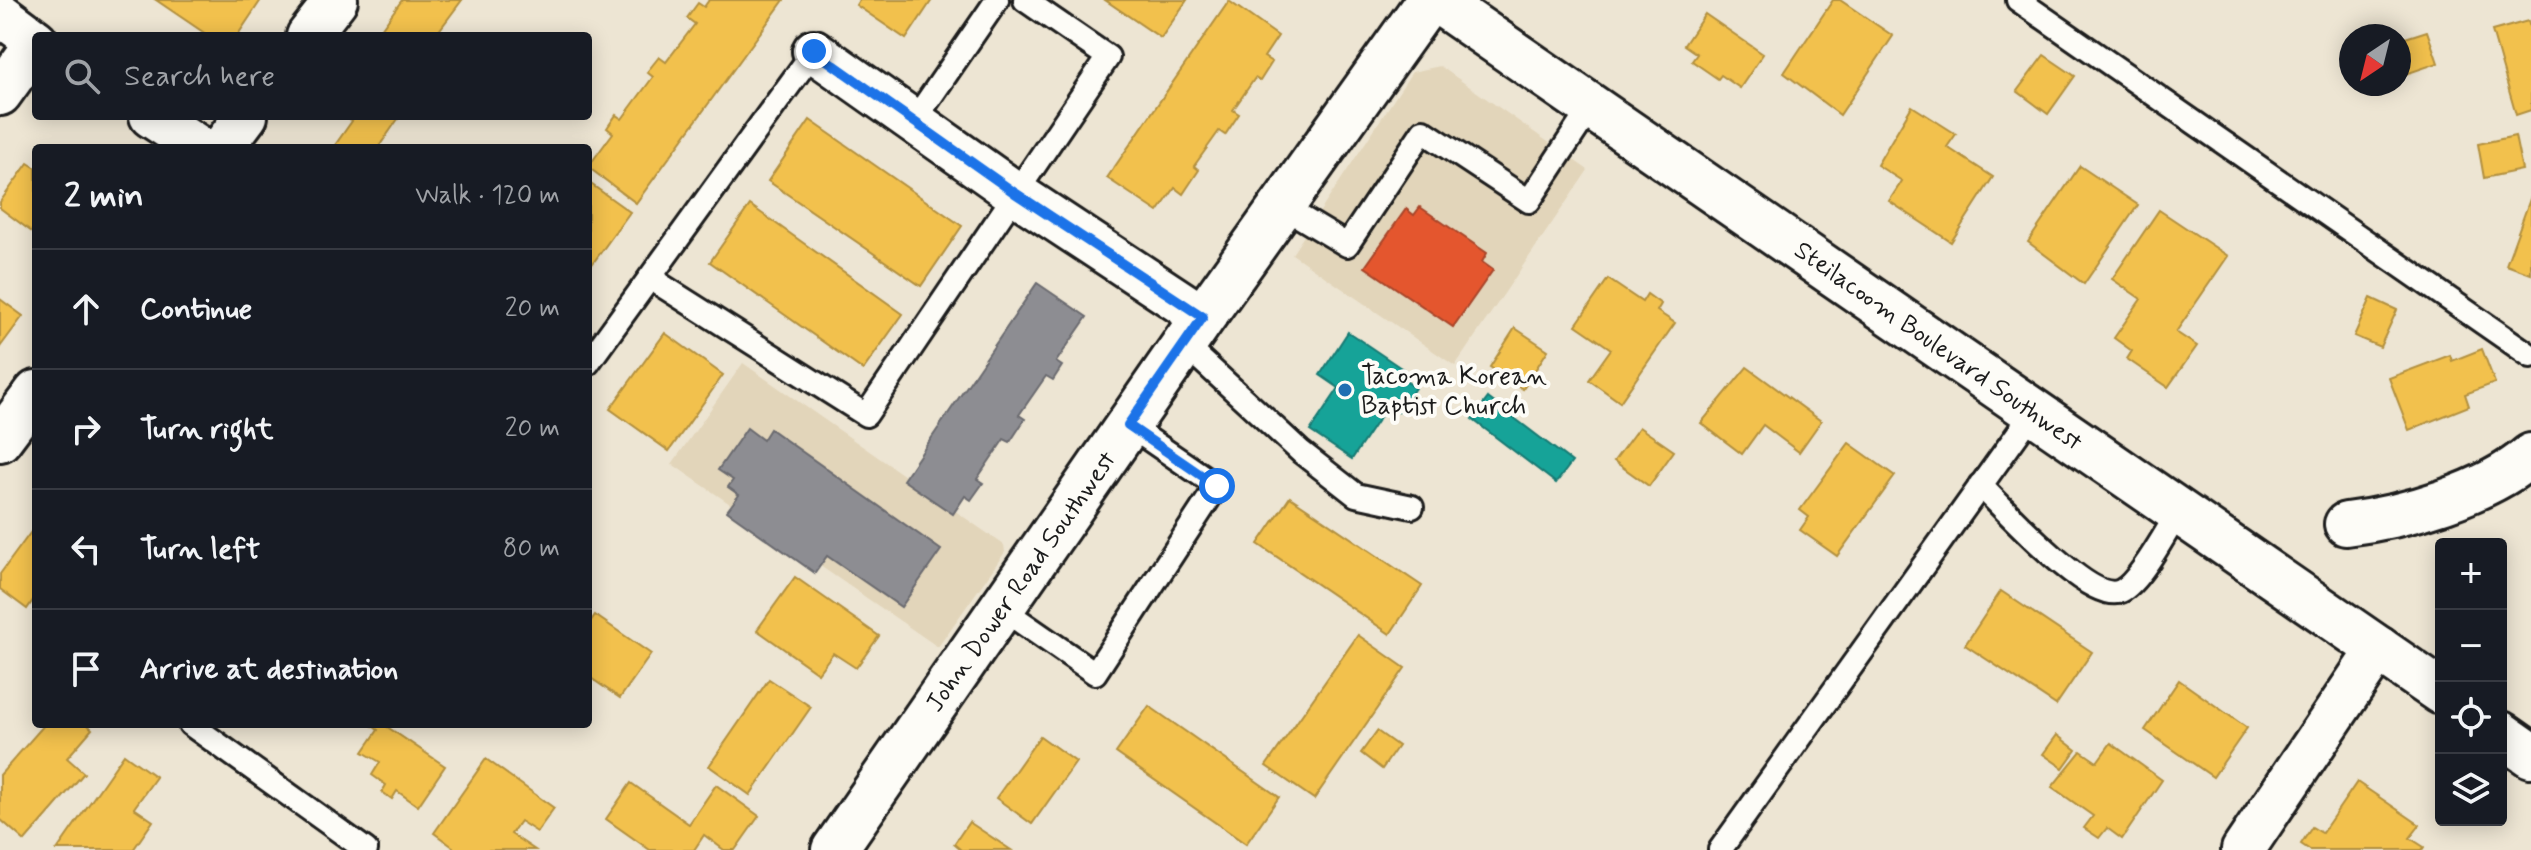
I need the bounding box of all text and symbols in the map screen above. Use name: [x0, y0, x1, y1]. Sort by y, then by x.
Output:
north arrow: [2339, 24, 2411, 96]
search box: [32, 32, 592, 120]
route end: [796, 33, 832, 69]
icon: search: [60, 54, 104, 98]
text: Search here: [124, 57, 275, 96]
text: 2 min: [64, 174, 144, 219]
text: Walk · 120 m: [415, 179, 560, 213]
street label: Steilacoom Boulevard Southwest: [1787, 234, 2089, 459]
icon: ahead: [64, 287, 108, 331]
text: Continue: [140, 290, 252, 329]
text: 20 m: [505, 292, 560, 326]
place label: Tacoma Korean Baptist Church: [1361, 360, 1547, 424]
marker: Tacoma Korean Baptist Church: [1336, 381, 1354, 399]
icon: right: [64, 407, 108, 451]
text: Turn right: [140, 410, 273, 449]
text: 20 m: [505, 412, 560, 446]
street label: John Dower Road Southwest: [919, 445, 1125, 719]
route start: [1199, 468, 1235, 504]
icon: left: [64, 527, 108, 571]
text: Turn left: [140, 530, 260, 569]
text: 80 m: [503, 532, 560, 566]
map controls: [2435, 538, 2507, 826]
button: +: [2435, 538, 2507, 610]
button: −: [2435, 610, 2507, 682]
icon: arrive: [64, 647, 108, 691]
text: Arrive at destination: [140, 650, 398, 689]
button: locate: [2435, 682, 2507, 754]
button: layers: [2435, 754, 2507, 826]

